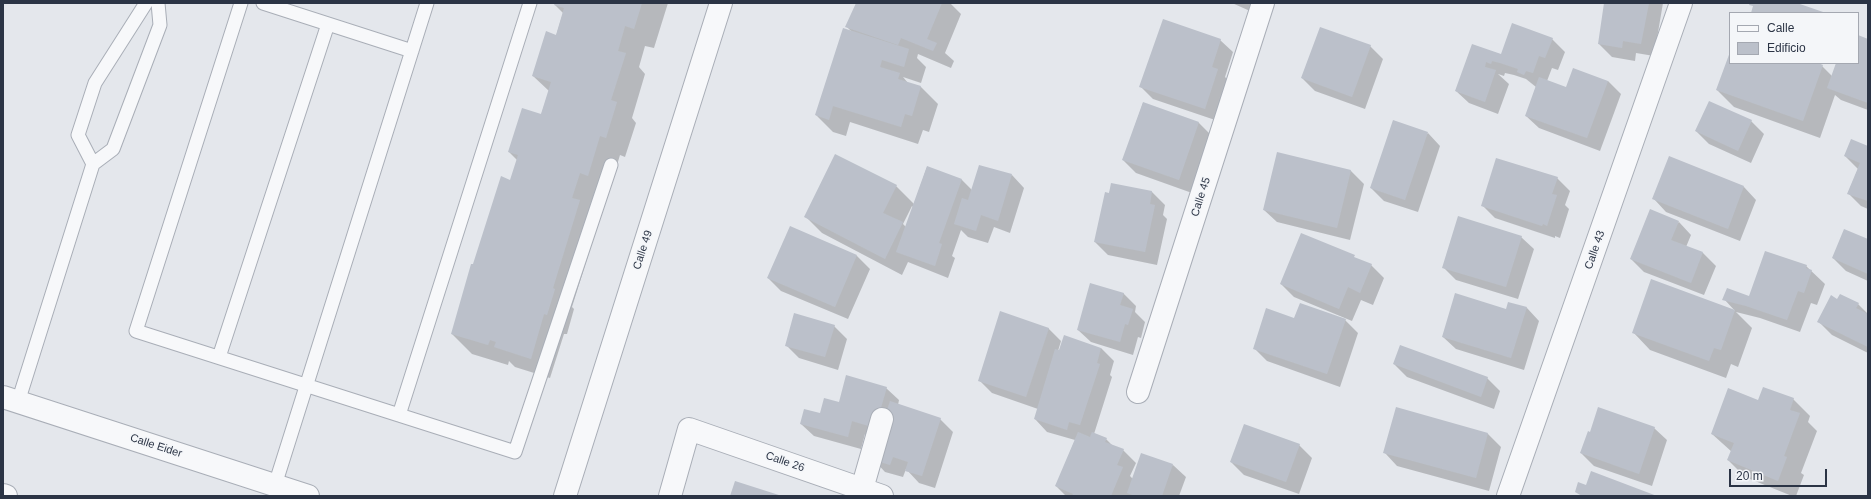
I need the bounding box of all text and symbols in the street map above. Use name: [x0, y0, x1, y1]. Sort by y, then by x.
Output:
legend: [1729, 12, 1859, 64]
text: Calle: [1767, 21, 1794, 35]
text: Edificio: [1767, 41, 1806, 55]
street label: Calle 45: [1188, 176, 1214, 218]
street label: Calle 49: [630, 229, 656, 271]
street label: Calle 43: [1582, 229, 1608, 271]
street label: Calle Eider: [128, 431, 184, 461]
street label: Calle 26: [764, 449, 806, 475]
scale bar: [1731, 461, 1829, 487]
text: 20 m: [1736, 469, 1763, 483]

